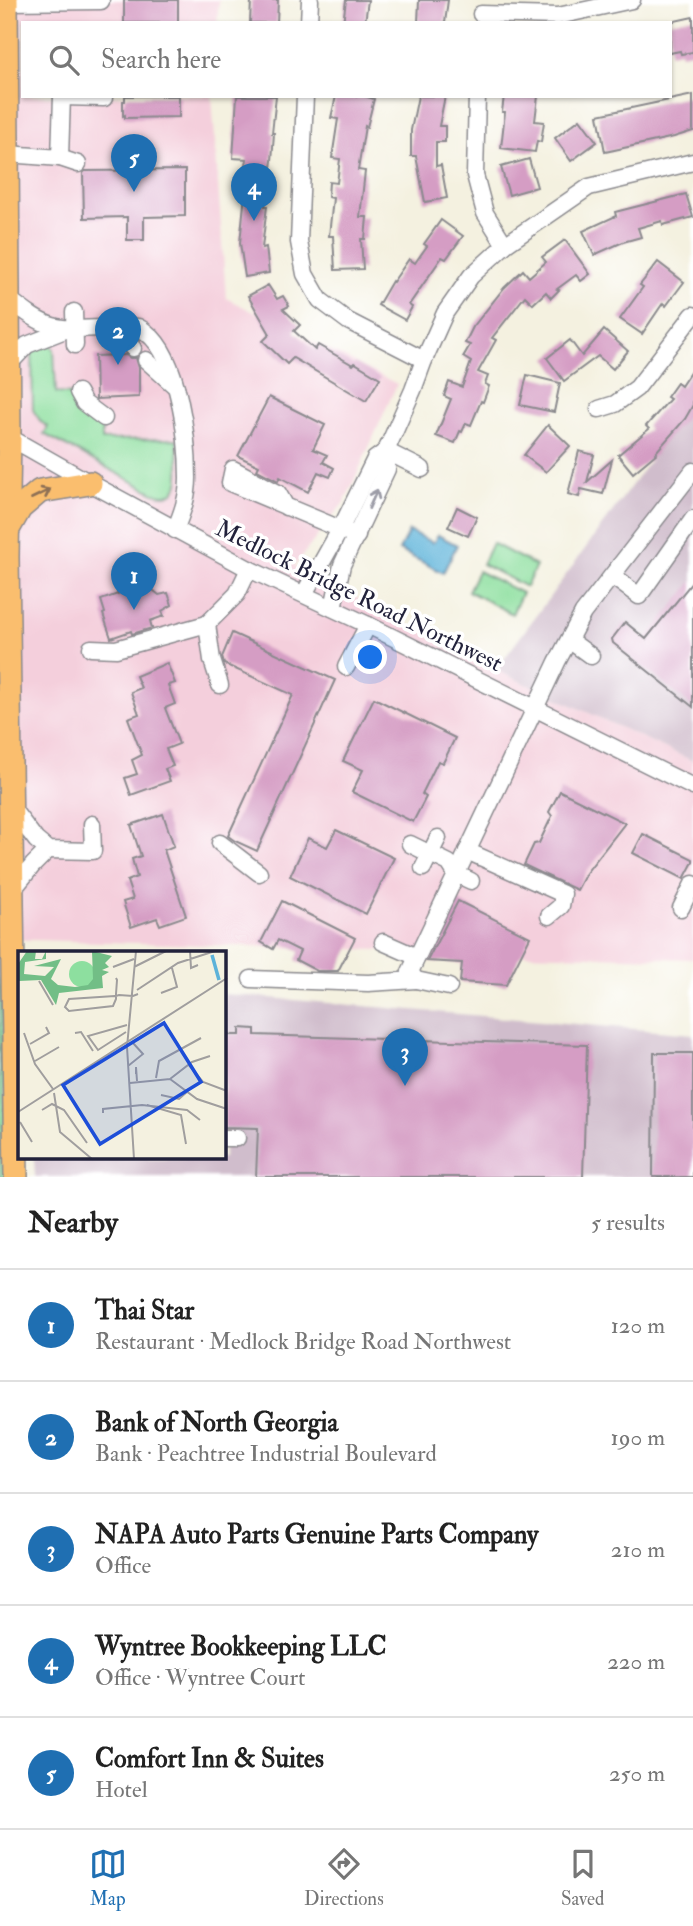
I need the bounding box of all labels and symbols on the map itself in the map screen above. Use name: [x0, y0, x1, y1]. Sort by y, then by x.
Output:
pin: 5: [111, 134, 157, 192]
pin: 4: [231, 163, 277, 221]
pin: 2: [95, 307, 141, 365]
one-way arrow: [31, 487, 51, 501]
one-way arrow: [367, 489, 380, 510]
street label: Medlock Bridge Road Northwest: [210, 513, 508, 679]
pin: 1: [111, 552, 157, 610]
your location: [353, 640, 387, 674]
inset map: [18, 951, 226, 1160]
pin: 3: [382, 1028, 428, 1086]

